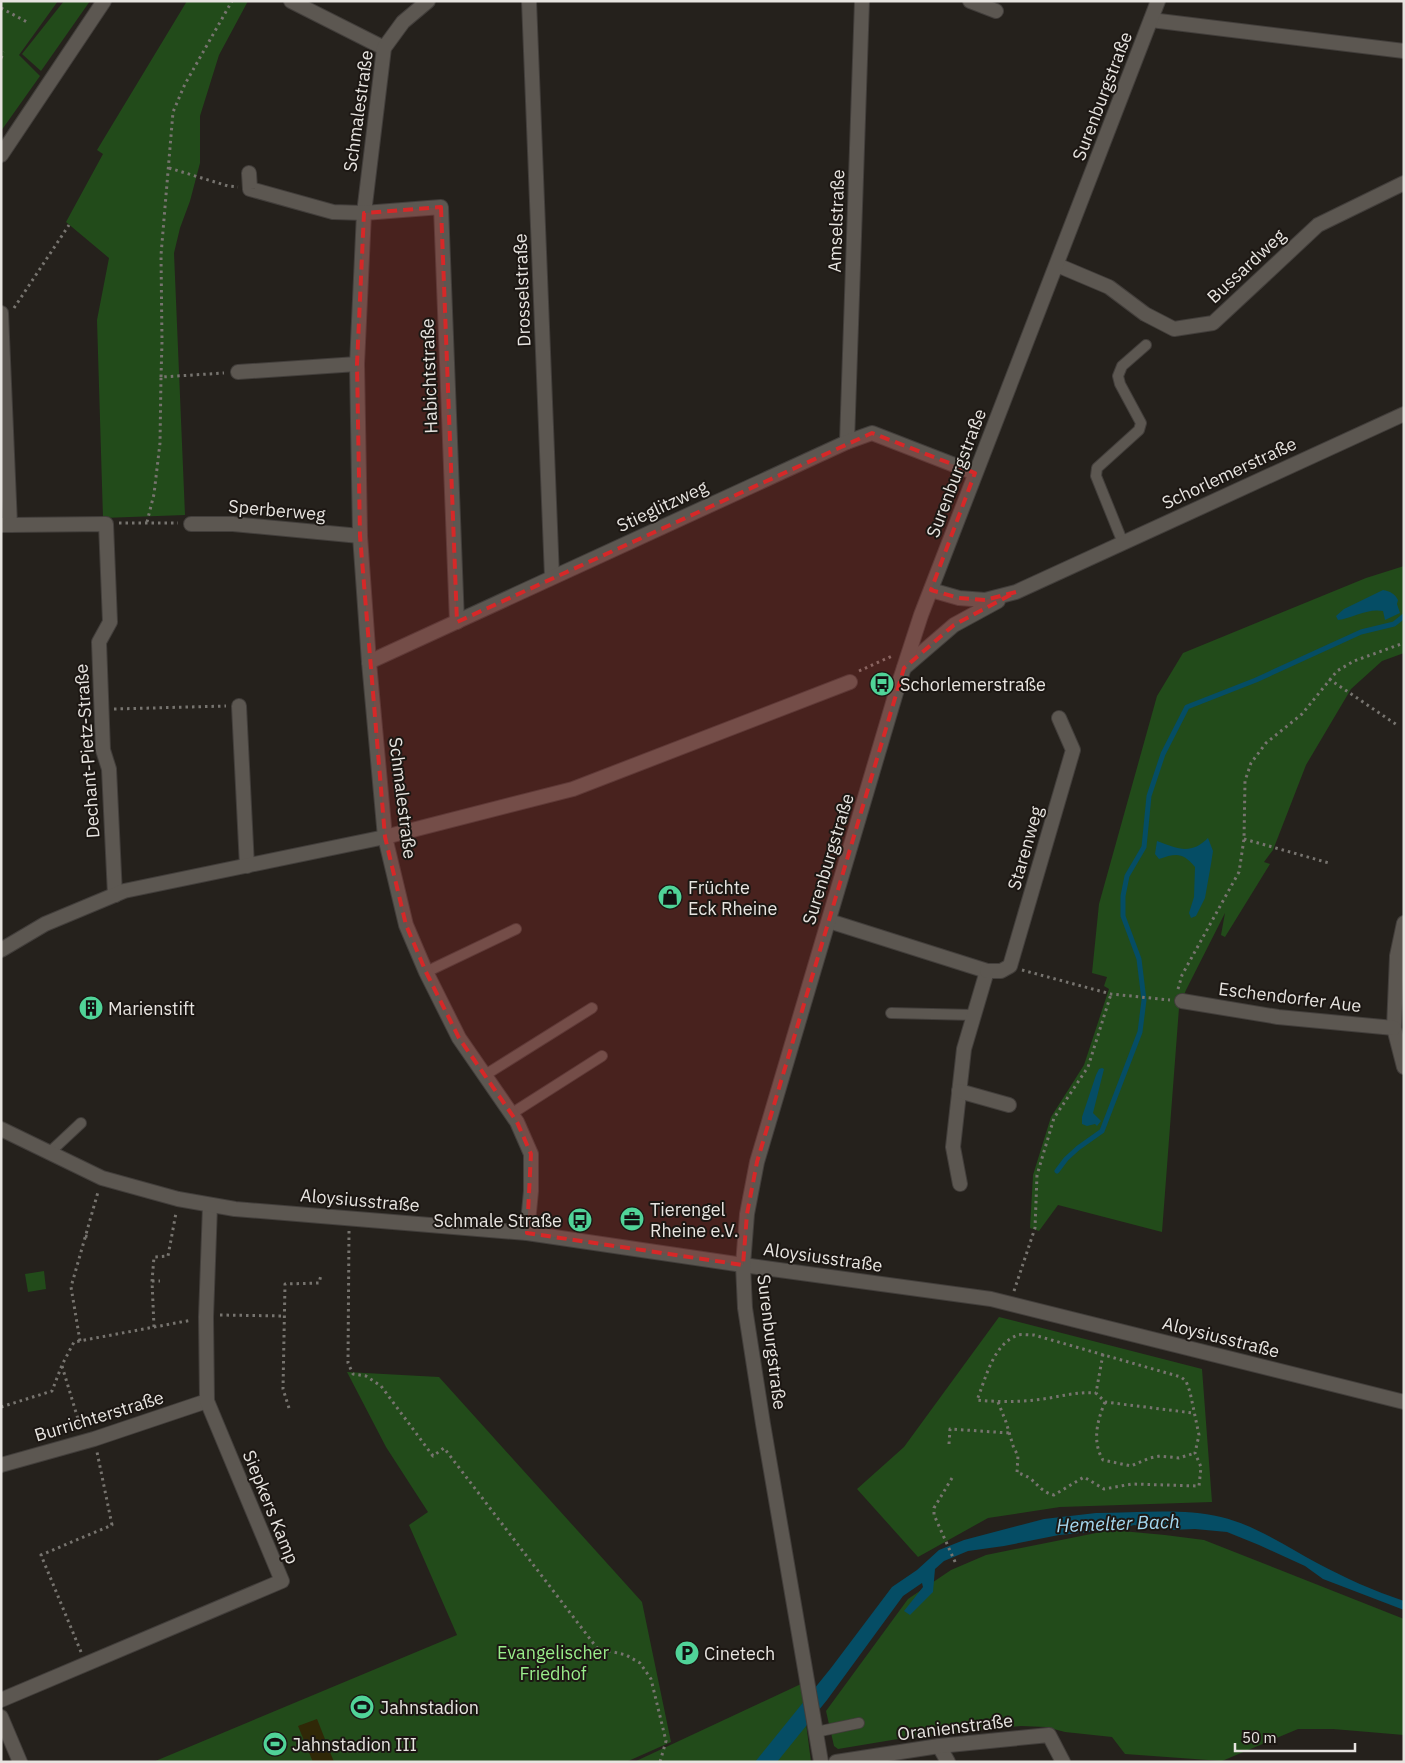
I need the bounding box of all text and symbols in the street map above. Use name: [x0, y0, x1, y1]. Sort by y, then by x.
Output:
street label: Surenburgstraße: [1067, 28, 1137, 164]
street label: Schmalestraße: [338, 49, 378, 173]
street label: Amselstraße: [823, 169, 849, 273]
street label: Bussardweg: [1202, 223, 1290, 308]
street label: Drosselstraße: [509, 233, 535, 347]
street label: Habichtstraße: [415, 318, 443, 434]
street label: Surenburgstraße: [921, 405, 991, 541]
street label: Schorlemerstraße: [1158, 432, 1300, 514]
street label: Stieglitzweg: [613, 475, 712, 537]
street label: Sperberweg: [227, 494, 327, 526]
street label: Dechant-Pietz-Straße: [69, 663, 105, 839]
bus stop icon: Schorlemerstraße: [869, 671, 895, 697]
place label: Schorlemerstraße: [900, 673, 1046, 696]
street label: Schmalestraße: [384, 736, 422, 860]
street label: Surenburgstraße: [797, 790, 859, 927]
street label: Starenweg: [1002, 803, 1048, 893]
place label: Früchte Eck Rheine: [688, 876, 777, 920]
shop icon: Früchte Eck Rheine: [657, 884, 683, 910]
street label: Eschendorfer Aue: [1217, 977, 1363, 1017]
building icon: Marienstift: [78, 995, 104, 1021]
place label: Marienstift: [108, 997, 195, 1020]
street label: Aloysiusstraße: [299, 1183, 421, 1217]
place label: Tierengel Rheine e.V.: [650, 1198, 739, 1242]
office icon: Tierengel Rheine e.V.: [619, 1206, 645, 1232]
bus stop icon: Schmale Straße: [567, 1207, 593, 1233]
place label: Schmale Straße: [434, 1209, 562, 1232]
street label: Aloysiusstraße: [762, 1237, 884, 1277]
street label: Surenburgstraße: [752, 1273, 792, 1411]
street label: Aloysiusstraße: [1160, 1311, 1282, 1363]
street label: Burrichterstraße: [31, 1385, 167, 1447]
street label: Siepkers Kamp: [238, 1447, 304, 1567]
water label: Hemelter Bach: [1056, 1509, 1180, 1537]
parking icon: Cinetech: [674, 1640, 700, 1666]
park label: Evangelischer Friedhof: [497, 1641, 610, 1685]
place label: Cinetech: [704, 1642, 775, 1665]
sports icon: Jahnstadion: [349, 1694, 375, 1720]
place label: Jahnstadion: [380, 1696, 479, 1719]
street label: Oranienstraße: [896, 1708, 1014, 1745]
scale bar: [1235, 1720, 1355, 1752]
text: 50 m: [1242, 1728, 1277, 1747]
sports icon: Jahnstadion III: [262, 1731, 288, 1757]
place label: Jahnstadion III: [292, 1733, 417, 1756]

